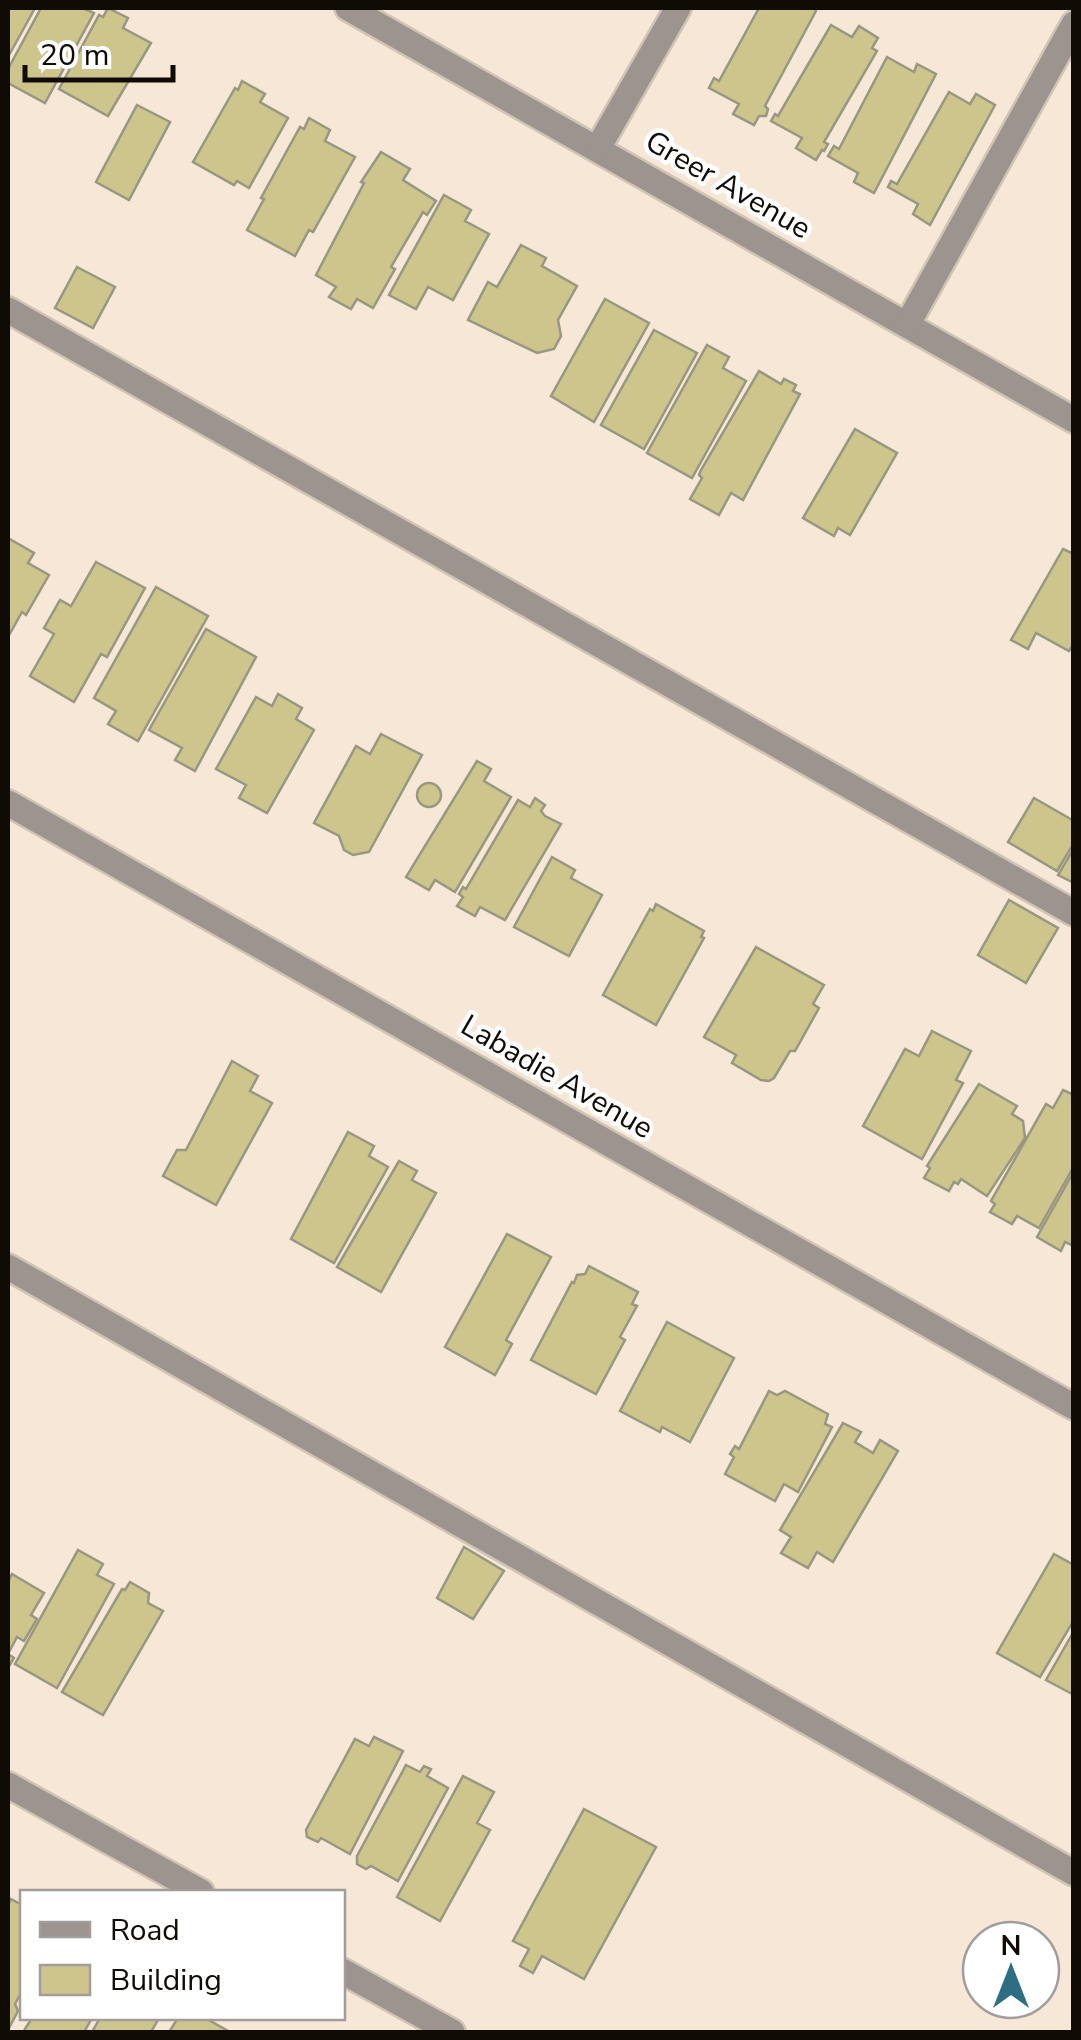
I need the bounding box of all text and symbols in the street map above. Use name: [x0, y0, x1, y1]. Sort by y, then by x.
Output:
scale bar: [25, 20, 172, 82]
text: 20 m: [40, 35, 109, 76]
street label: Greer Avenue: [638, 121, 818, 249]
street label: Labadie Avenue: [453, 1005, 661, 1149]
legend: [20, 1890, 345, 2020]
text: Road: [110, 1910, 180, 1951]
north arrow: [961, 1920, 1061, 2020]
text: N: [1001, 1927, 1021, 1965]
text: Building: [110, 1960, 222, 2001]

